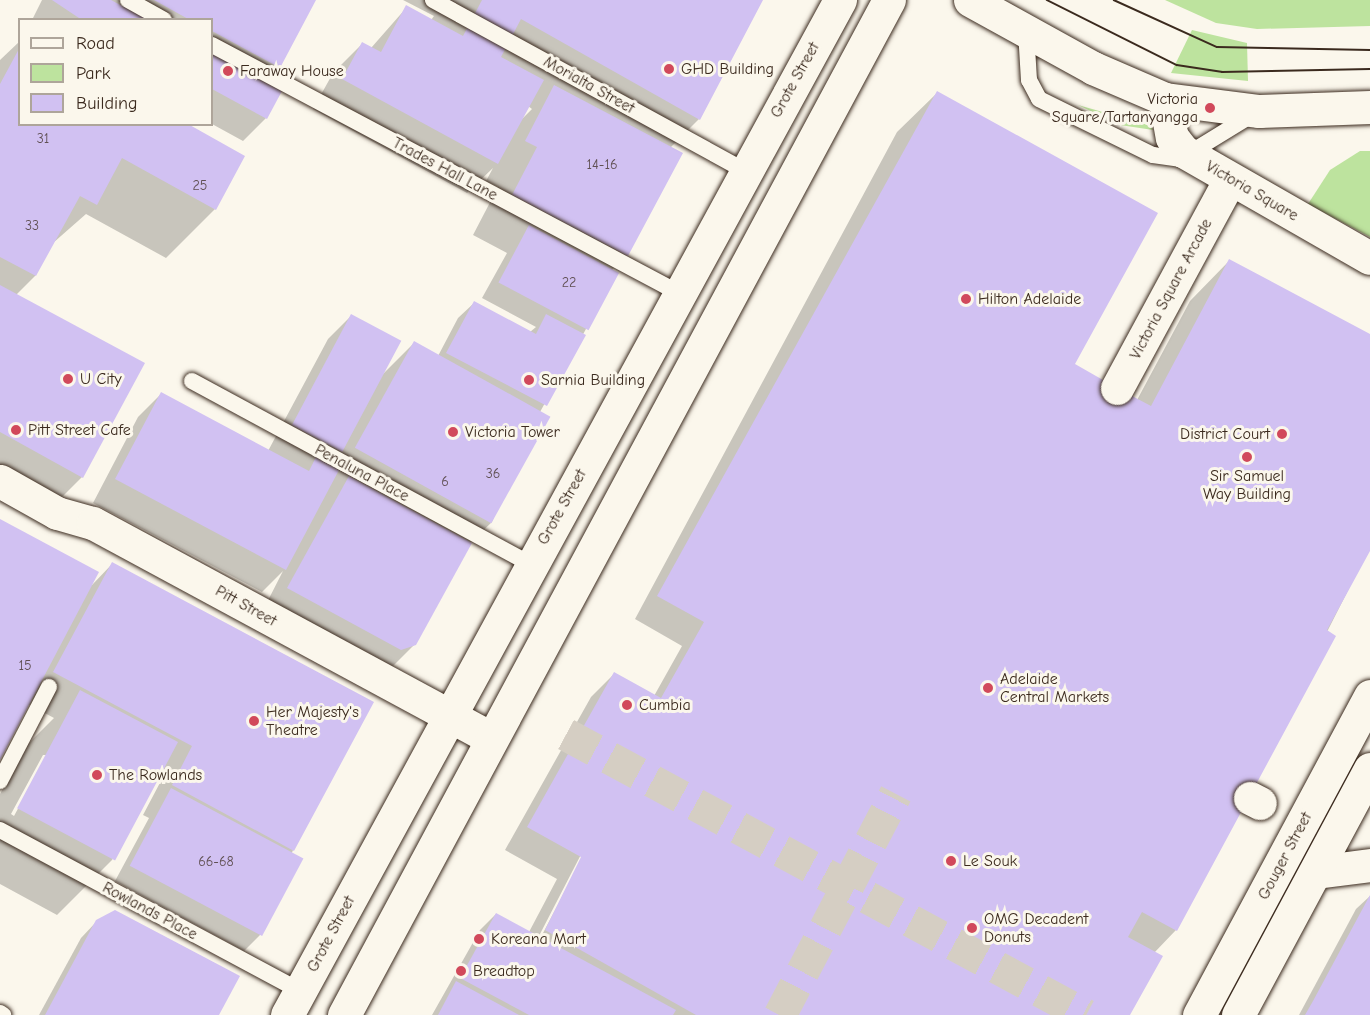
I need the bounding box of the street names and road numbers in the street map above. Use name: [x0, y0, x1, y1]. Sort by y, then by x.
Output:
street label: Grote Street: [766, 39, 824, 121]
street label: Morialta Street: [540, 52, 638, 118]
street label: Trades Hall Lane: [389, 133, 501, 205]
street label: Victoria Square: [1202, 157, 1302, 225]
street label: Victoria Square Arcade: [1126, 215, 1216, 363]
street label: Penaluna Place: [312, 440, 412, 506]
street label: Grote Street: [533, 466, 591, 548]
street label: Pitt Street: [212, 581, 280, 631]
street label: Gouger Street: [1254, 809, 1316, 903]
street label: Rowlands Place: [99, 878, 201, 944]
street label: Grote Street: [303, 893, 359, 975]

